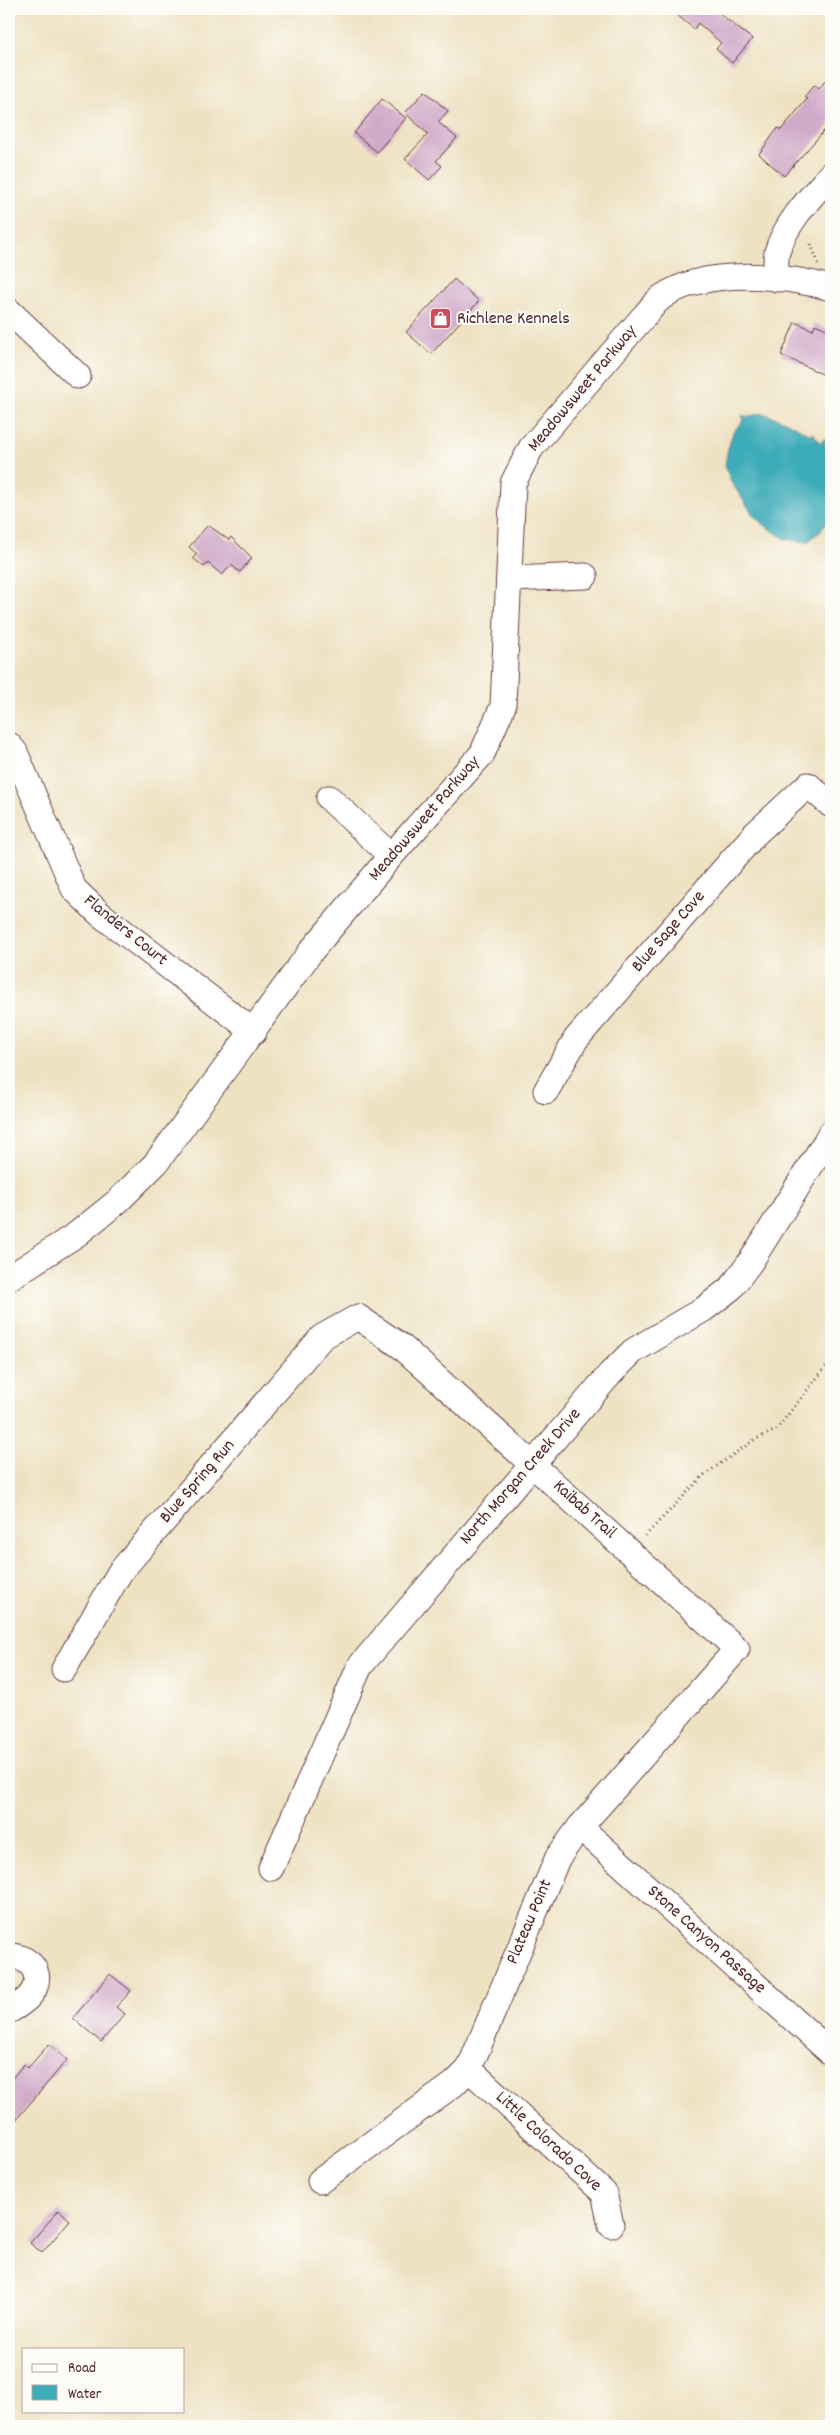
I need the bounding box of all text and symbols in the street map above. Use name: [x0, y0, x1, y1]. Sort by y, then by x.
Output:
shop icon: Richlene Kennels: [429, 307, 453, 331]
place label: Richlene Kennels: [457, 307, 570, 332]
street label: Meadowsweet Parkway: [522, 320, 644, 458]
street label: Meadowsweet Parkway: [363, 750, 487, 887]
street label: Blue Sage Cove: [626, 886, 712, 978]
street label: Flanders Court: [78, 889, 173, 973]
street label: North Morgan Creek Drive: [454, 1403, 588, 1551]
street label: Blue Spring Run: [154, 1435, 242, 1529]
street label: Kaibab Trail: [547, 1475, 622, 1546]
street label: Plateau Point: [501, 1875, 559, 1968]
street label: Stone Canyon Passage: [641, 1880, 771, 2000]
street label: Little Colorado Cove: [489, 2086, 607, 2198]
legend: [22, 2348, 185, 2412]
text: Road: [68, 2358, 96, 2380]
text: Water: [68, 2384, 102, 2406]

